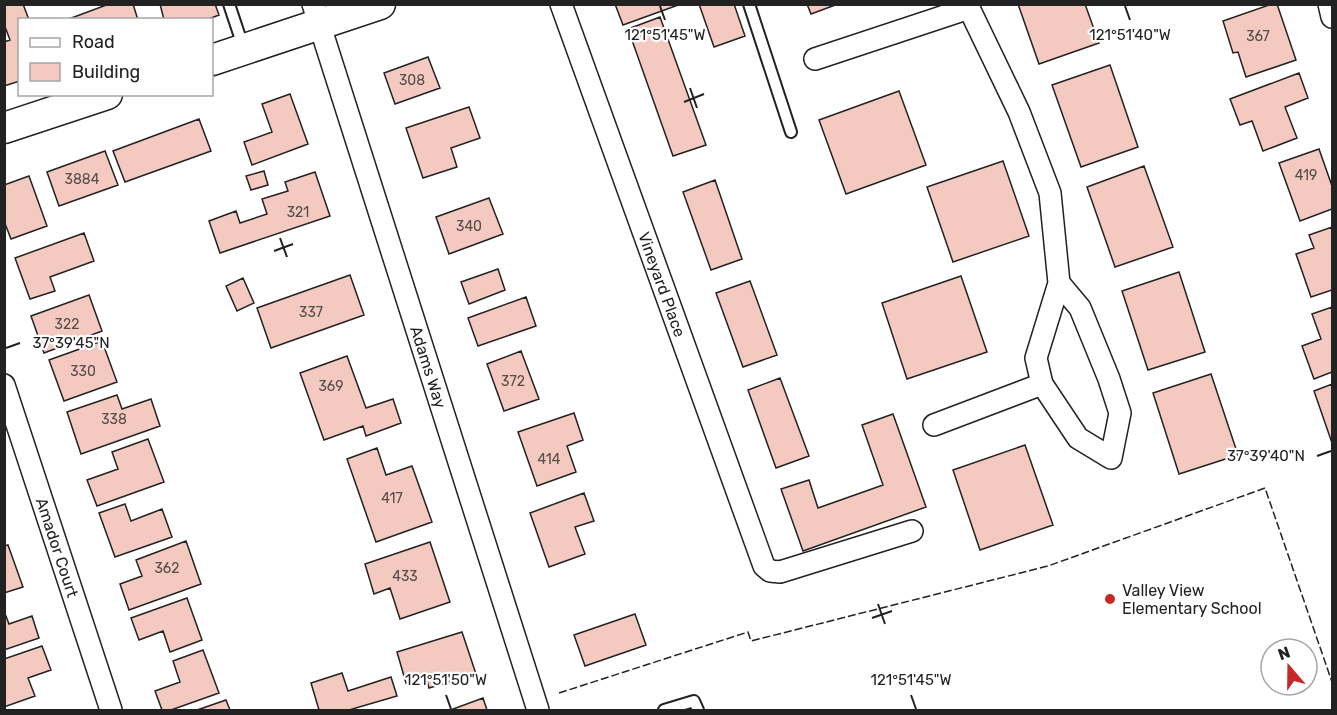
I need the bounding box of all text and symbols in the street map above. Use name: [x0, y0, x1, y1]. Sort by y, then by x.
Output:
legend: [18, 18, 213, 96]
text: 121°51'45"W: [625, 26, 705, 44]
text: 121°51'40"W: [1089, 26, 1171, 44]
house number: 367: [1246, 28, 1270, 45]
text: Road: [72, 31, 115, 53]
text: Building: [72, 61, 140, 83]
house number: 308: [399, 72, 425, 89]
house number: 419: [1295, 167, 1317, 184]
house number: 3884: [65, 171, 100, 188]
house number: 321: [287, 204, 309, 221]
house number: 340: [456, 218, 482, 235]
street label: Vineyard Place: [634, 229, 689, 340]
house number: 337: [299, 304, 323, 321]
house number: 322: [55, 316, 79, 333]
street label: Adams Way: [406, 324, 450, 411]
text: 37°39'45"N: [32, 334, 110, 352]
house number: 330: [70, 363, 96, 380]
house number: 372: [501, 373, 525, 390]
house number: 369: [318, 378, 344, 395]
house number: 338: [101, 411, 127, 428]
text: 37°39'40"N: [1227, 447, 1305, 465]
house number: 414: [537, 451, 561, 468]
house number: 417: [381, 490, 403, 507]
street label: Amador Court: [32, 495, 82, 600]
house number: 362: [154, 560, 180, 577]
house number: 433: [392, 568, 418, 585]
place label: Valley View Elementary School: [1122, 581, 1262, 618]
marker: Valley View Elementary School: [1103, 592, 1117, 606]
north arrow: [1259, 637, 1319, 697]
text: N: [1275, 642, 1293, 664]
text: 121°51'50"W: [405, 671, 487, 689]
text: 121°51'45"W: [871, 671, 951, 689]

